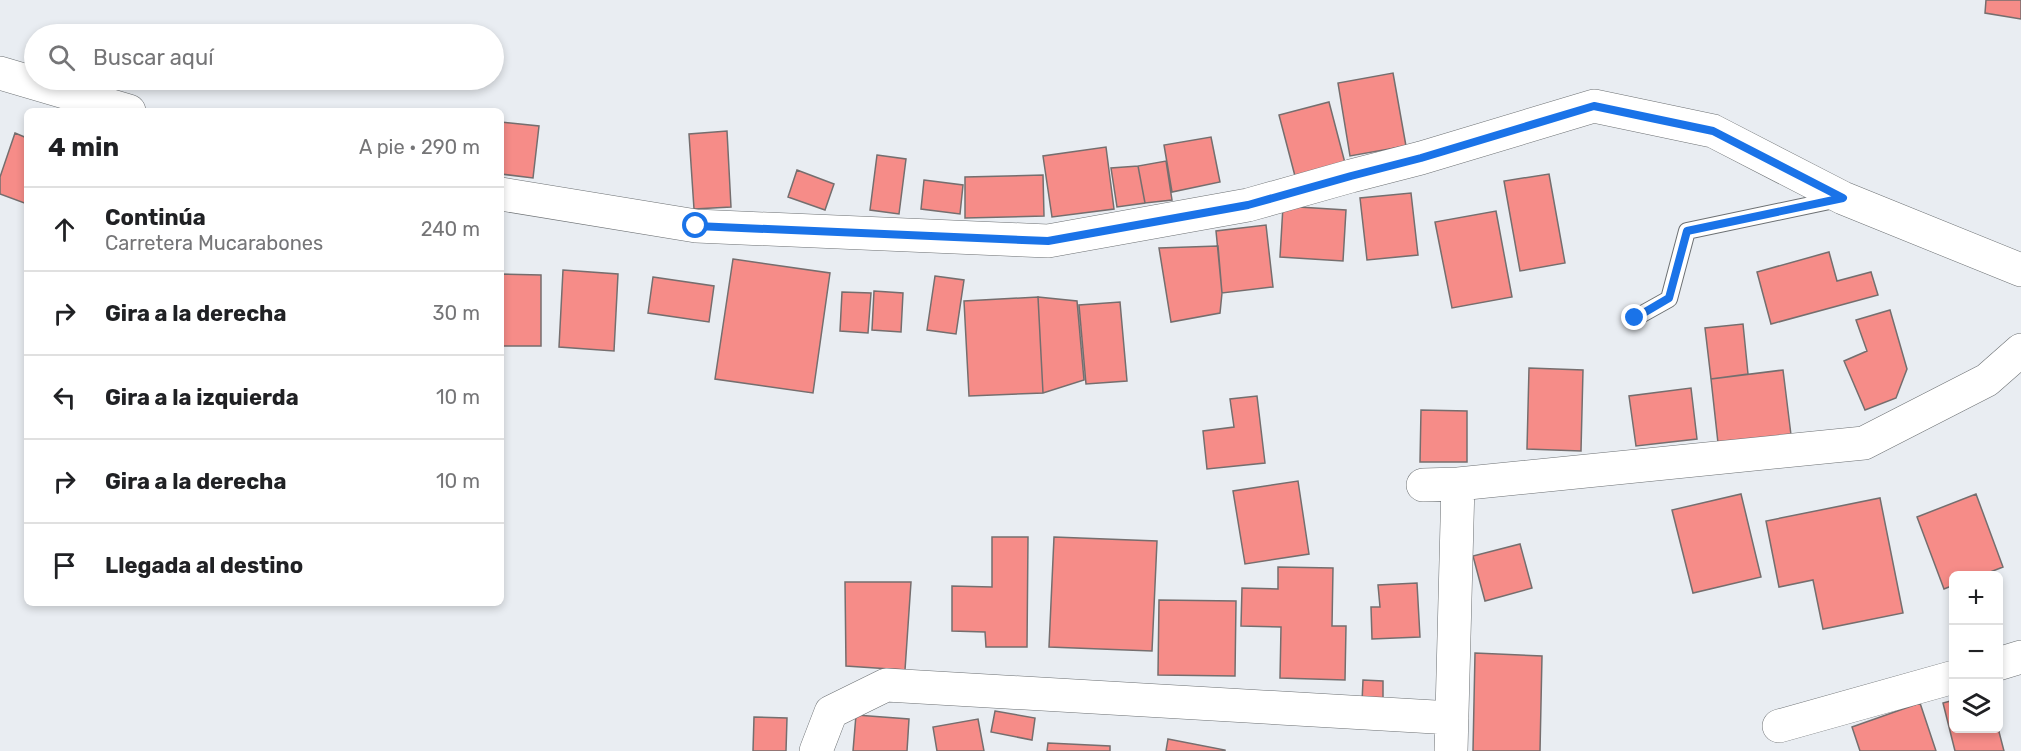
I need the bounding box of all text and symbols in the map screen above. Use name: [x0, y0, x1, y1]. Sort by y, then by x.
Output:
search box: [24, 24, 504, 90]
icon: search: [45, 41, 78, 74]
text: Buscar aquí: [93, 44, 214, 71]
text: 4 min: [48, 132, 119, 163]
text: A pie · 290 m: [359, 135, 480, 159]
text: Continúa: [105, 204, 206, 231]
route start: [682, 212, 708, 238]
icon: ahead: [48, 213, 81, 246]
text: 240 m: [421, 217, 480, 241]
text: Carretera Mucarabones: [105, 231, 323, 255]
icon: right: [48, 297, 81, 330]
text: Gira a la derecha: [105, 300, 286, 327]
text: 30 m: [433, 301, 480, 325]
route end: [1621, 304, 1647, 330]
icon: left: [48, 381, 81, 414]
text: Gira a la izquierda: [105, 384, 299, 411]
text: 10 m: [436, 385, 480, 409]
icon: right: [48, 465, 81, 498]
text: Gira a la derecha: [105, 468, 286, 495]
text: 10 m: [436, 469, 480, 493]
icon: arrive: [48, 549, 81, 582]
text: Llegada al destino: [105, 552, 303, 579]
map controls: [1949, 571, 2003, 733]
button: +: [1949, 571, 2003, 625]
button: −: [1949, 625, 2003, 679]
button: layers: [1949, 679, 2003, 733]

